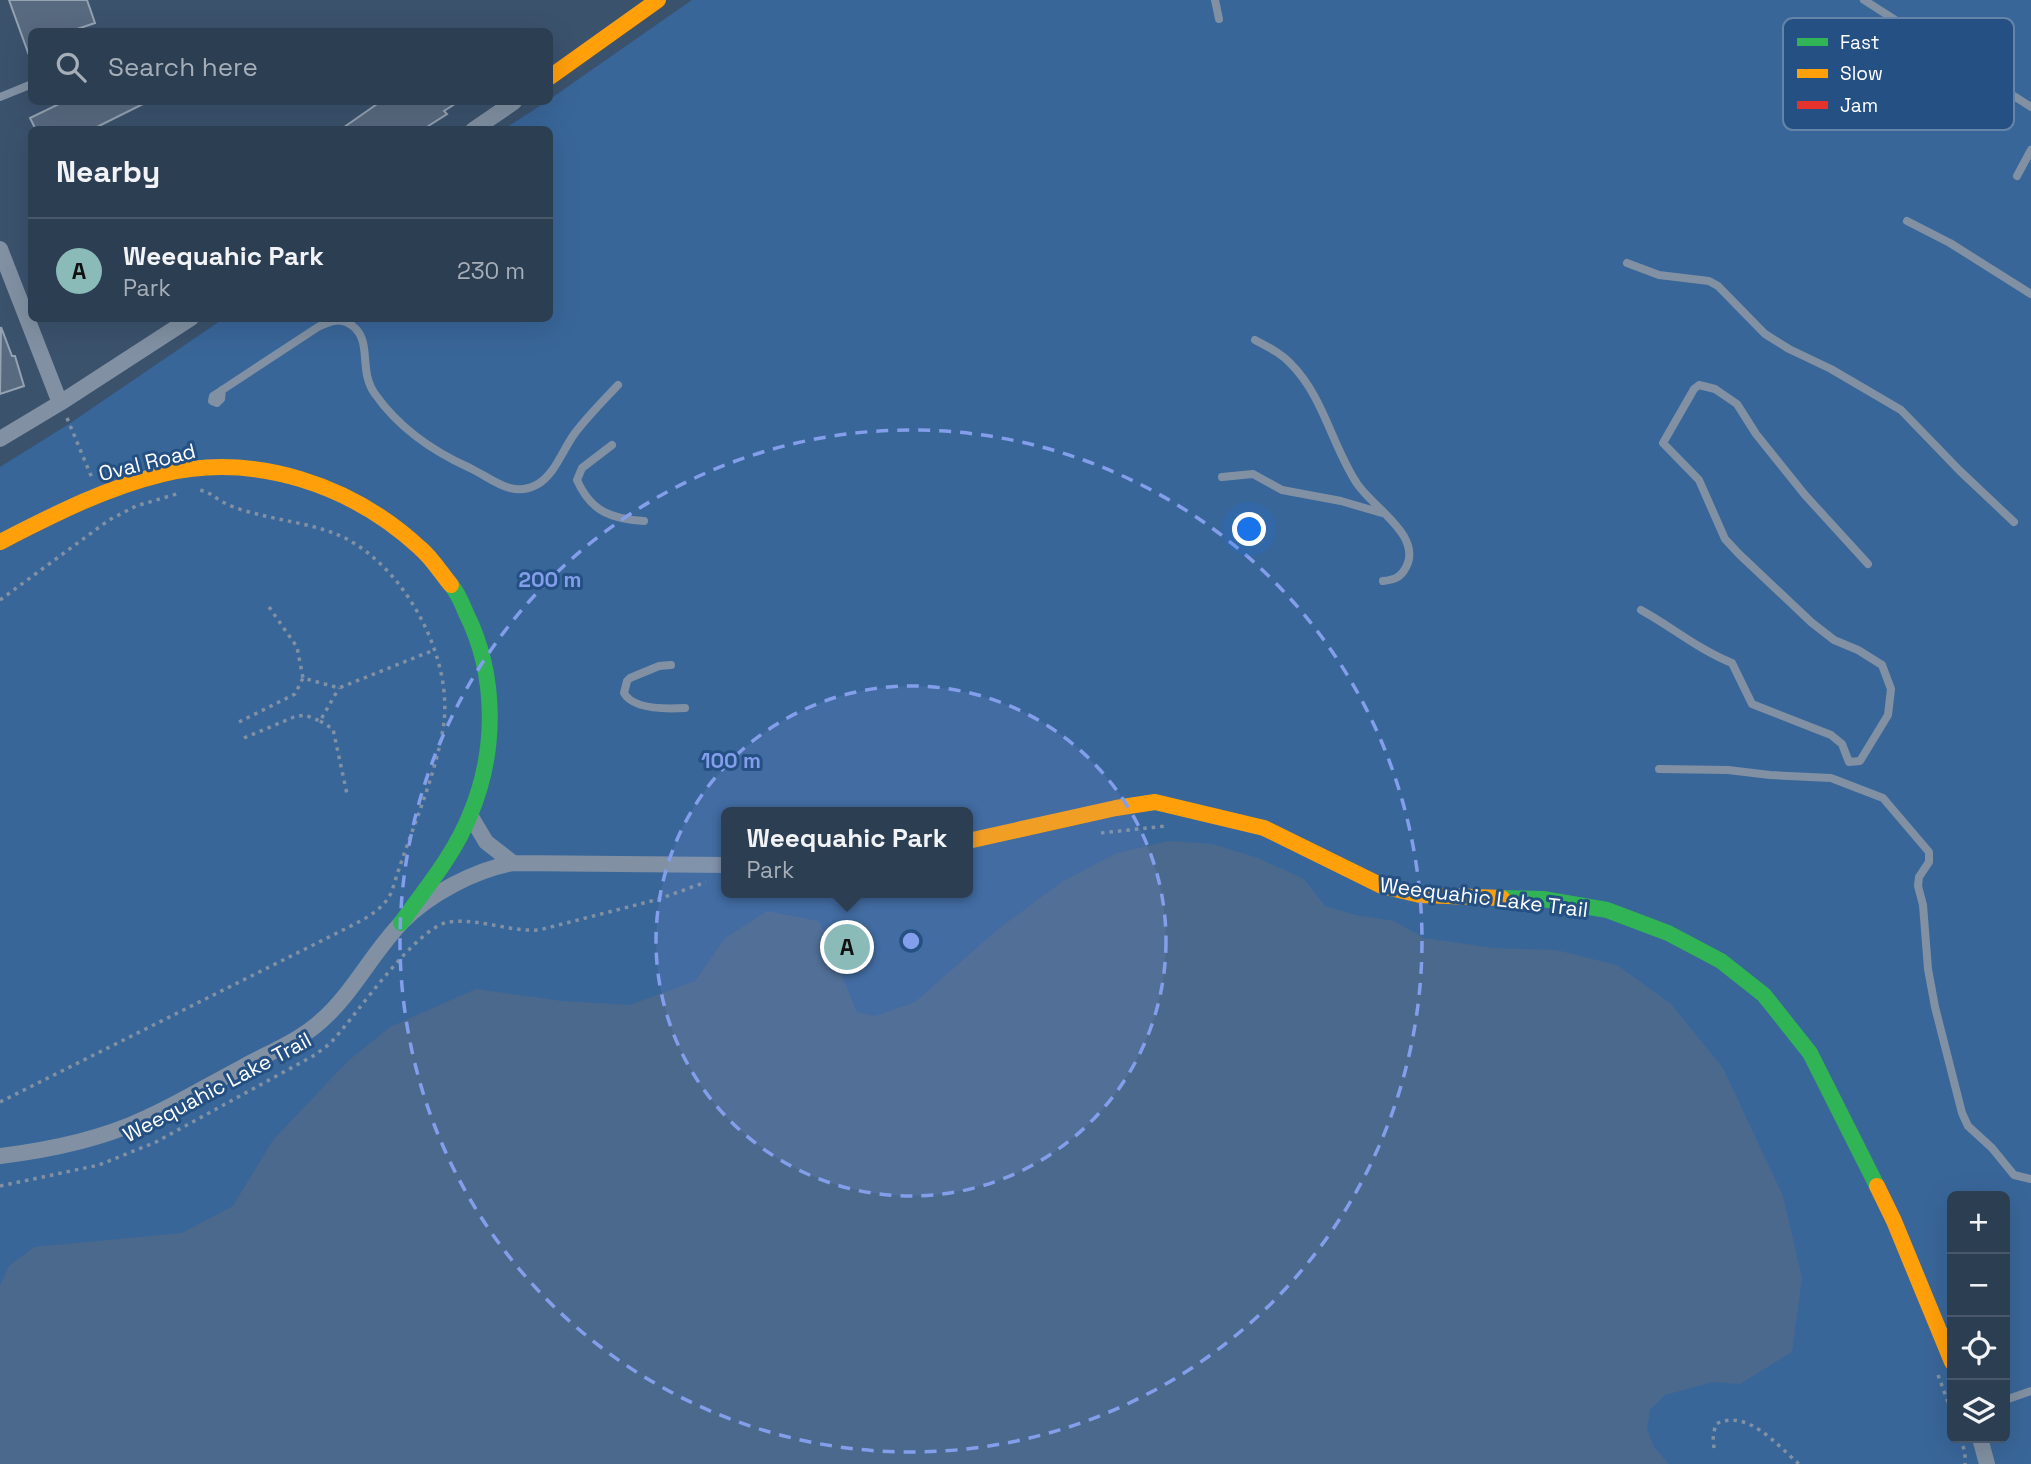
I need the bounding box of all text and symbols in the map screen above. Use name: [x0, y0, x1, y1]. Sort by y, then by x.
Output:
legend: [1783, 18, 2014, 130]
search box: [28, 28, 553, 105]
text: Fast: [1840, 30, 1880, 55]
icon: search: [52, 48, 90, 86]
text: Search here: [108, 50, 258, 84]
text: Slow: [1840, 61, 1883, 86]
text: Jam: [1840, 93, 1878, 118]
text: Nearby: [56, 152, 160, 191]
text: Weequahic Park: [123, 239, 324, 273]
text: A: [72, 256, 86, 286]
text: 230 m: [457, 256, 525, 286]
text: Park: [123, 273, 171, 303]
street label: Oval Road: [96, 437, 198, 487]
your location: [1232, 512, 1266, 546]
text: 200 m: [519, 566, 581, 593]
text: 100 m: [701, 747, 761, 774]
popup: [721, 807, 973, 898]
text: Weequahic Park: [746, 821, 948, 855]
text: Park: [746, 855, 794, 885]
street label: Weequahic Lake Trail: [1378, 871, 1590, 923]
pin: A: [824, 921, 870, 973]
centre of rings: [899, 929, 923, 953]
street label: Weequahic Lake Trail: [118, 1026, 316, 1148]
map controls: [1947, 1191, 2010, 1443]
button: +: [1947, 1191, 2010, 1254]
button: −: [1947, 1254, 2010, 1317]
button: locate: [1947, 1317, 2010, 1380]
button: layers: [1947, 1380, 2010, 1443]

